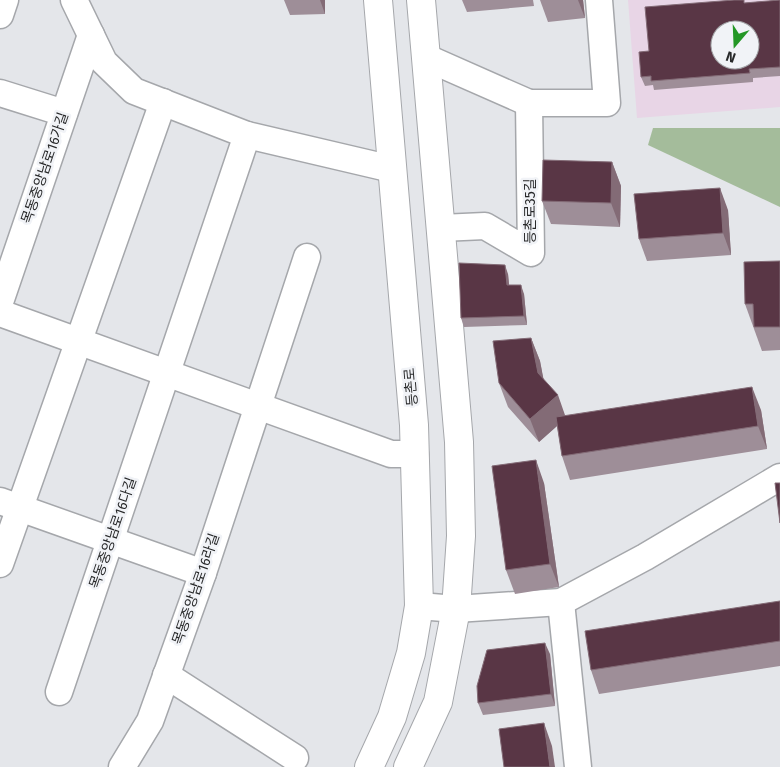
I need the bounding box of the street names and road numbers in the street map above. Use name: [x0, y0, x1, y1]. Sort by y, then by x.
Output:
street label: 목동중앙남로16가길: [18, 110, 72, 226]
street label: 등촌로35길: [522, 178, 539, 244]
street label: 등촌로: [401, 367, 421, 407]
street label: 목동중앙남로16다길: [86, 475, 140, 591]
street label: 목동중앙남로16라길: [169, 531, 223, 647]

